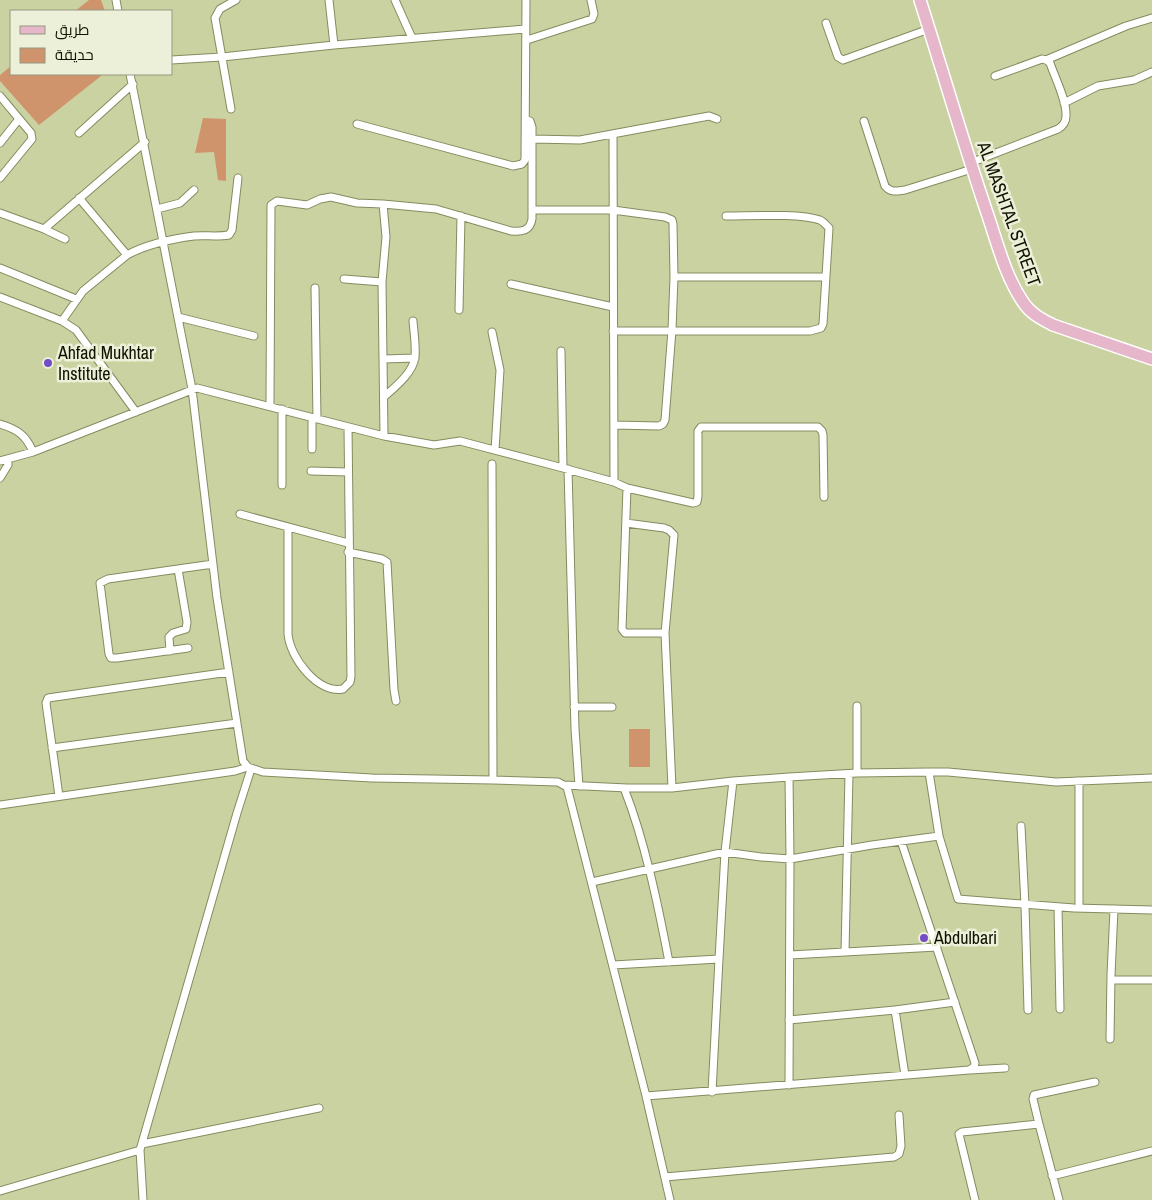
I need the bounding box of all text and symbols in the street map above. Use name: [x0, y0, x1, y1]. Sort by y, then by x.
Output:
legend: [10, 10, 172, 75]
text: طريق: [55, 19, 89, 40]
text: حديقة: [55, 44, 94, 65]
street label: AL MASHTAL STREET: [971, 137, 1047, 290]
place label: Ahfad Mukhtar Institute: [57, 340, 154, 386]
marker: Ahfad Mukhtar Institute: [42, 357, 54, 369]
place label: Abdulbari: [933, 925, 997, 950]
marker: Abdulbari: [918, 932, 930, 944]

